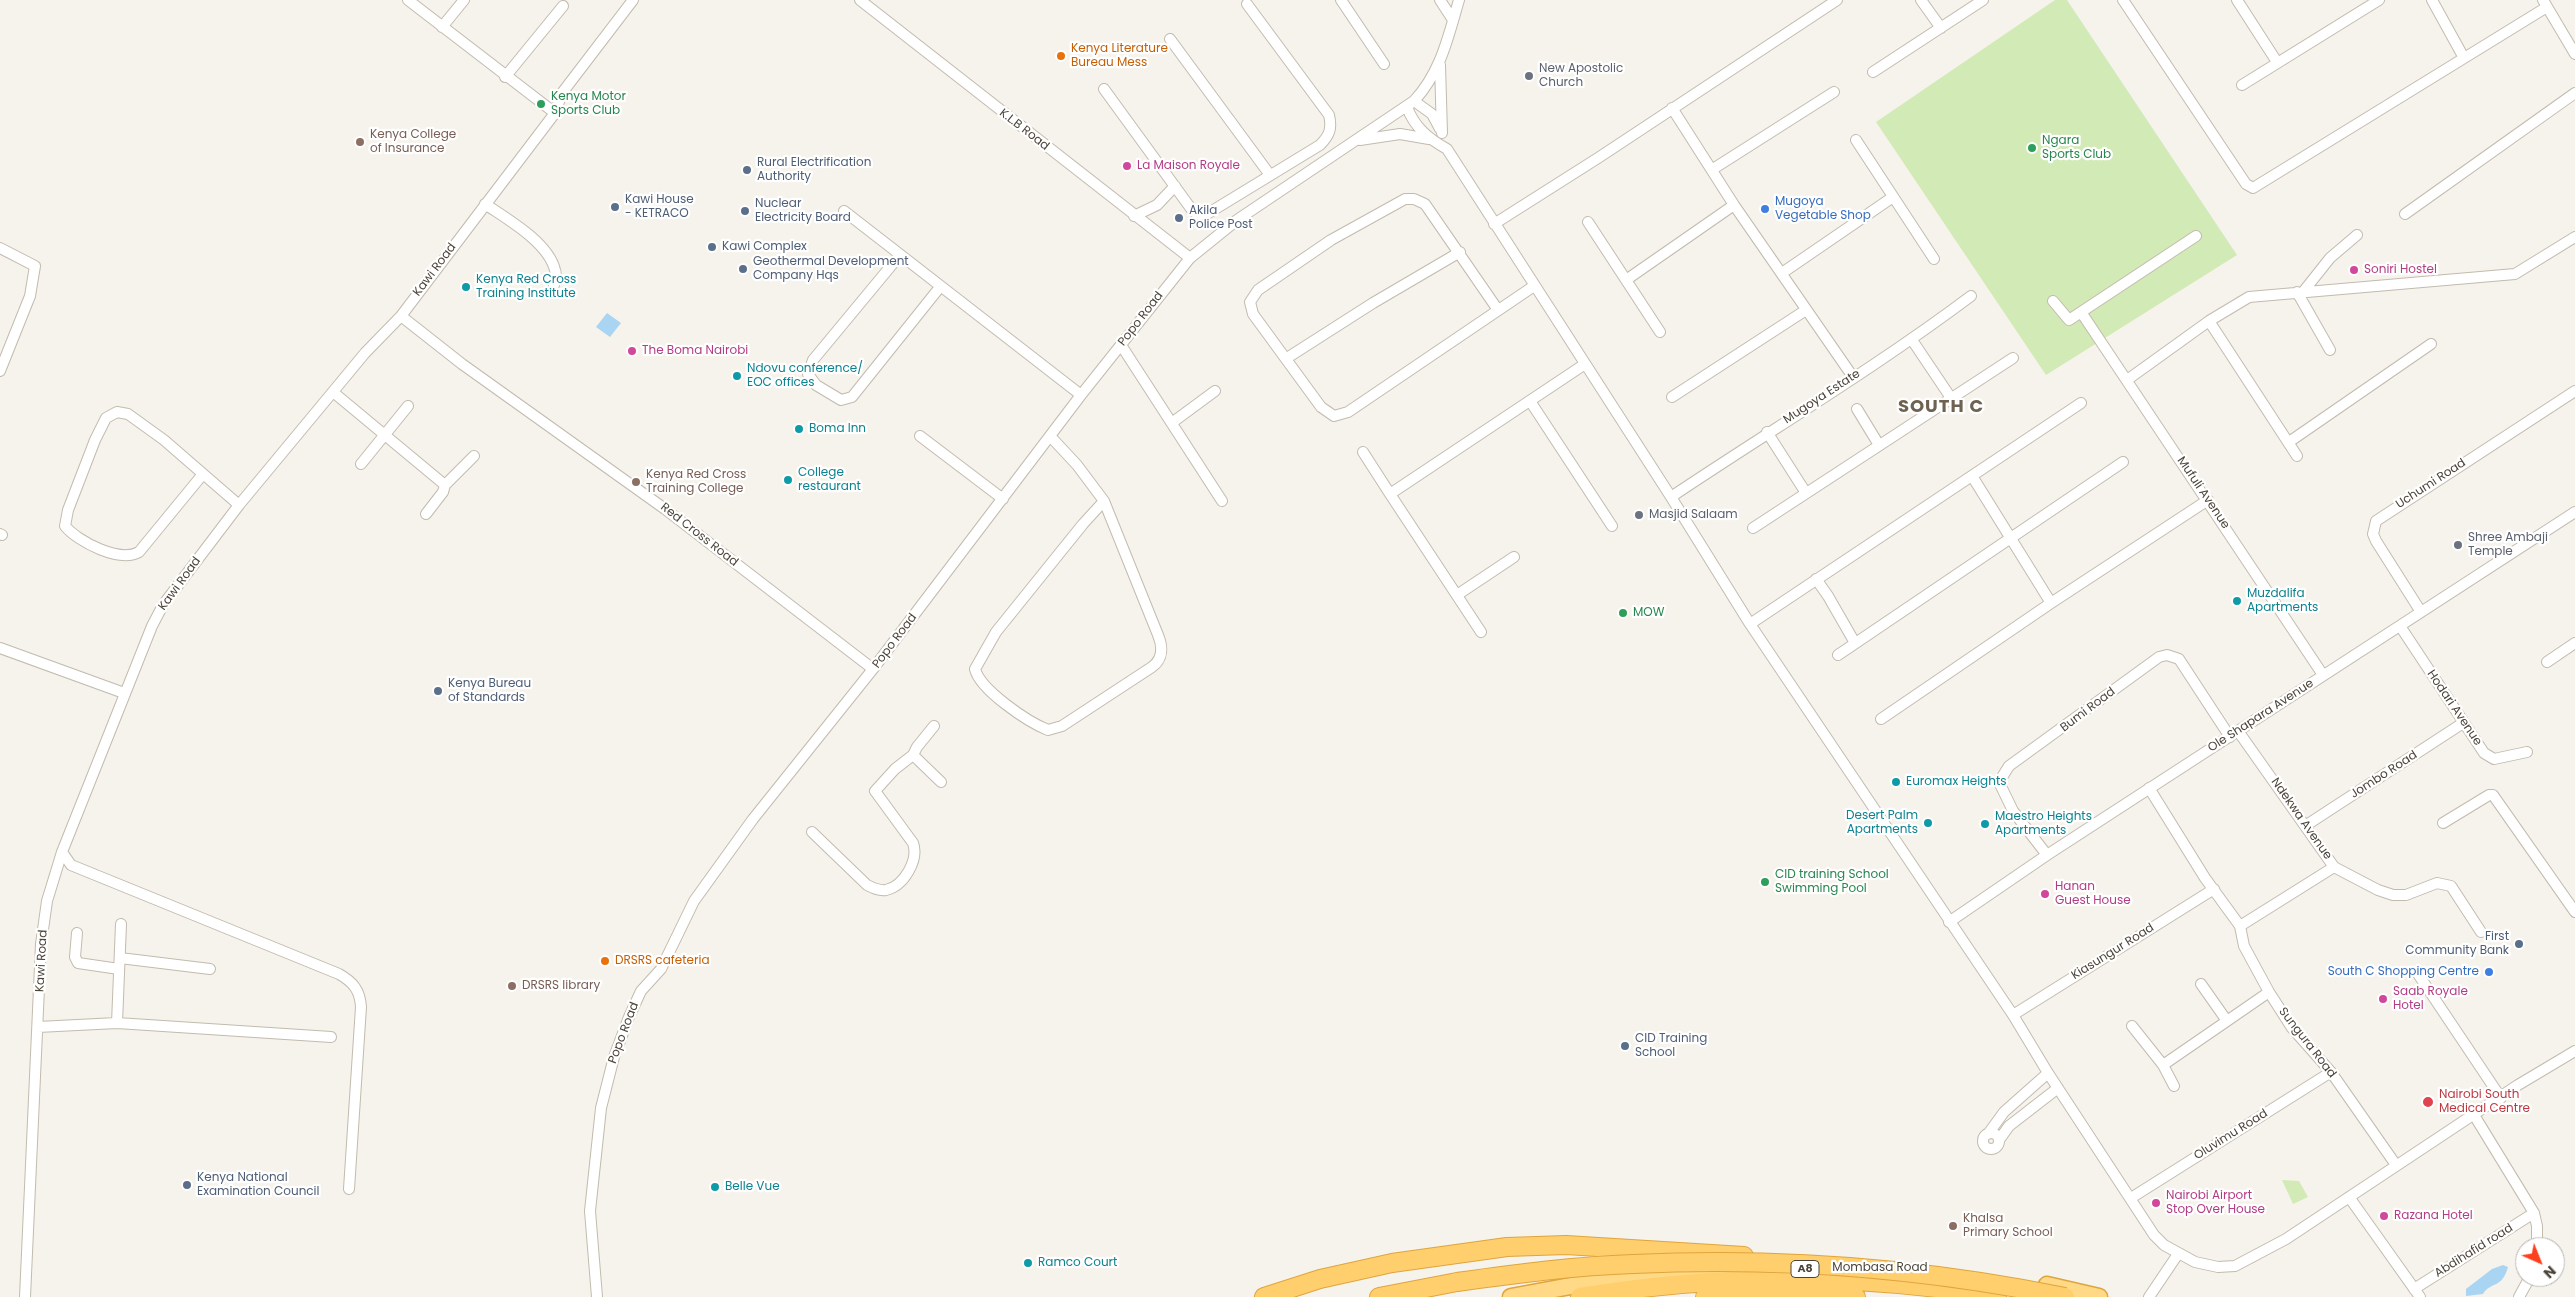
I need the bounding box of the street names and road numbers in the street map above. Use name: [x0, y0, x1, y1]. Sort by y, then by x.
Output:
street label: K.L.B Road: [996, 106, 1052, 154]
street label: Kawi Road: [410, 241, 460, 299]
street label: Popo Road: [1115, 289, 1167, 349]
street label: Mugoya Estate: [1781, 367, 1863, 427]
street label: Mufuli Avenue: [2174, 454, 2232, 532]
street label: Uchumi Road: [2393, 456, 2469, 512]
street label: Red Cross Road: [657, 500, 741, 570]
street label: Kawi Road: [156, 554, 204, 614]
street label: Popo Road: [870, 611, 920, 671]
street label: Hodari Avenue: [2423, 668, 2485, 748]
street label: Ole Shapara Avenue: [2206, 676, 2316, 756]
street label: Bumi Road: [2058, 685, 2118, 735]
street label: Jombo Road: [2348, 748, 2420, 802]
street label: Ndekwa Avenue: [2267, 775, 2335, 863]
street label: Kiasungur Road: [2069, 921, 2157, 983]
street label: Kawi Road: [33, 929, 51, 993]
street label: Popo Road: [606, 1000, 642, 1066]
street label: Sungura Road: [2275, 1005, 2339, 1081]
street label: Oluvimu Road: [2191, 1107, 2271, 1163]
street label: Abdihafid road: [2432, 1221, 2516, 1281]
road number: A8: [1791, 1260, 1819, 1278]
street label: Mombasa Road: [1832, 1261, 1928, 1275]

